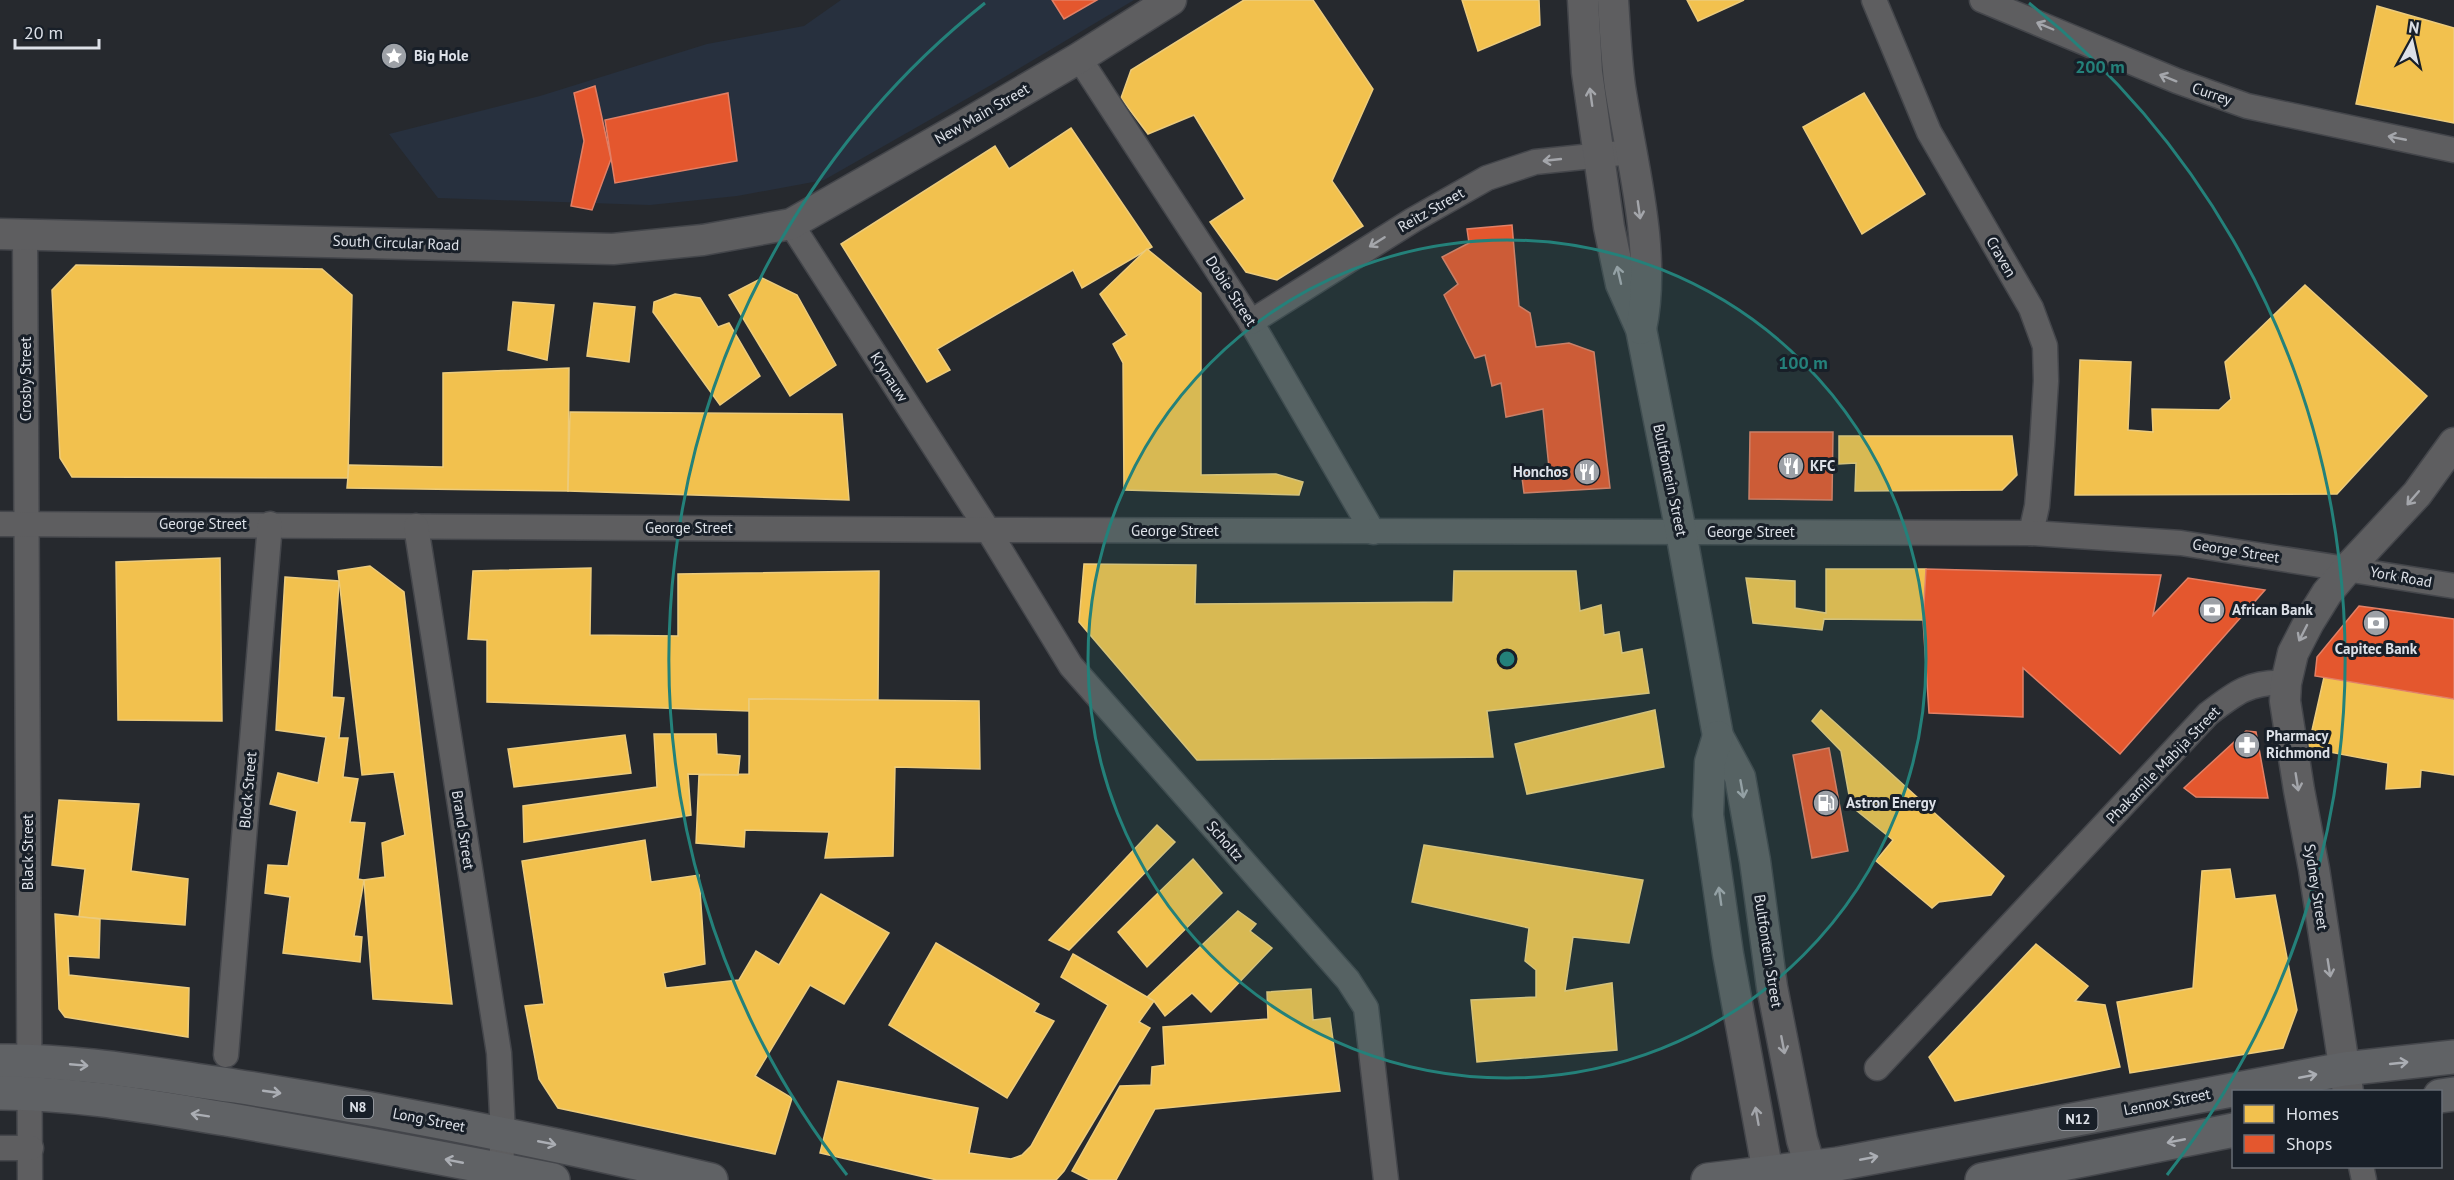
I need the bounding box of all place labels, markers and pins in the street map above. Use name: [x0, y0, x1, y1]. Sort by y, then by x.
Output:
place icon: Big Hole: [379, 41, 409, 71]
place label: Big Hole: [414, 46, 469, 65]
restaurant icon: KFC: [1776, 451, 1806, 481]
place label: KFC: [1810, 456, 1836, 475]
restaurant icon: Honchos: [1572, 457, 1602, 487]
place label: Honchos: [1513, 462, 1568, 481]
bank icon: African Bank: [2197, 595, 2227, 625]
place label: African Bank: [2232, 600, 2314, 619]
bank icon: Capitec Bank: [2361, 608, 2391, 638]
place label: Capitec Bank: [2335, 639, 2418, 658]
centre of rings: [1497, 649, 1517, 669]
place label: Pharmacy Richmond: [2266, 726, 2330, 762]
pharmacy icon: Pharmacy Richmond: [2232, 730, 2262, 760]
fuel station icon: Astron Energy: [1811, 788, 1841, 818]
place label: Astron Energy: [1846, 793, 1937, 812]

